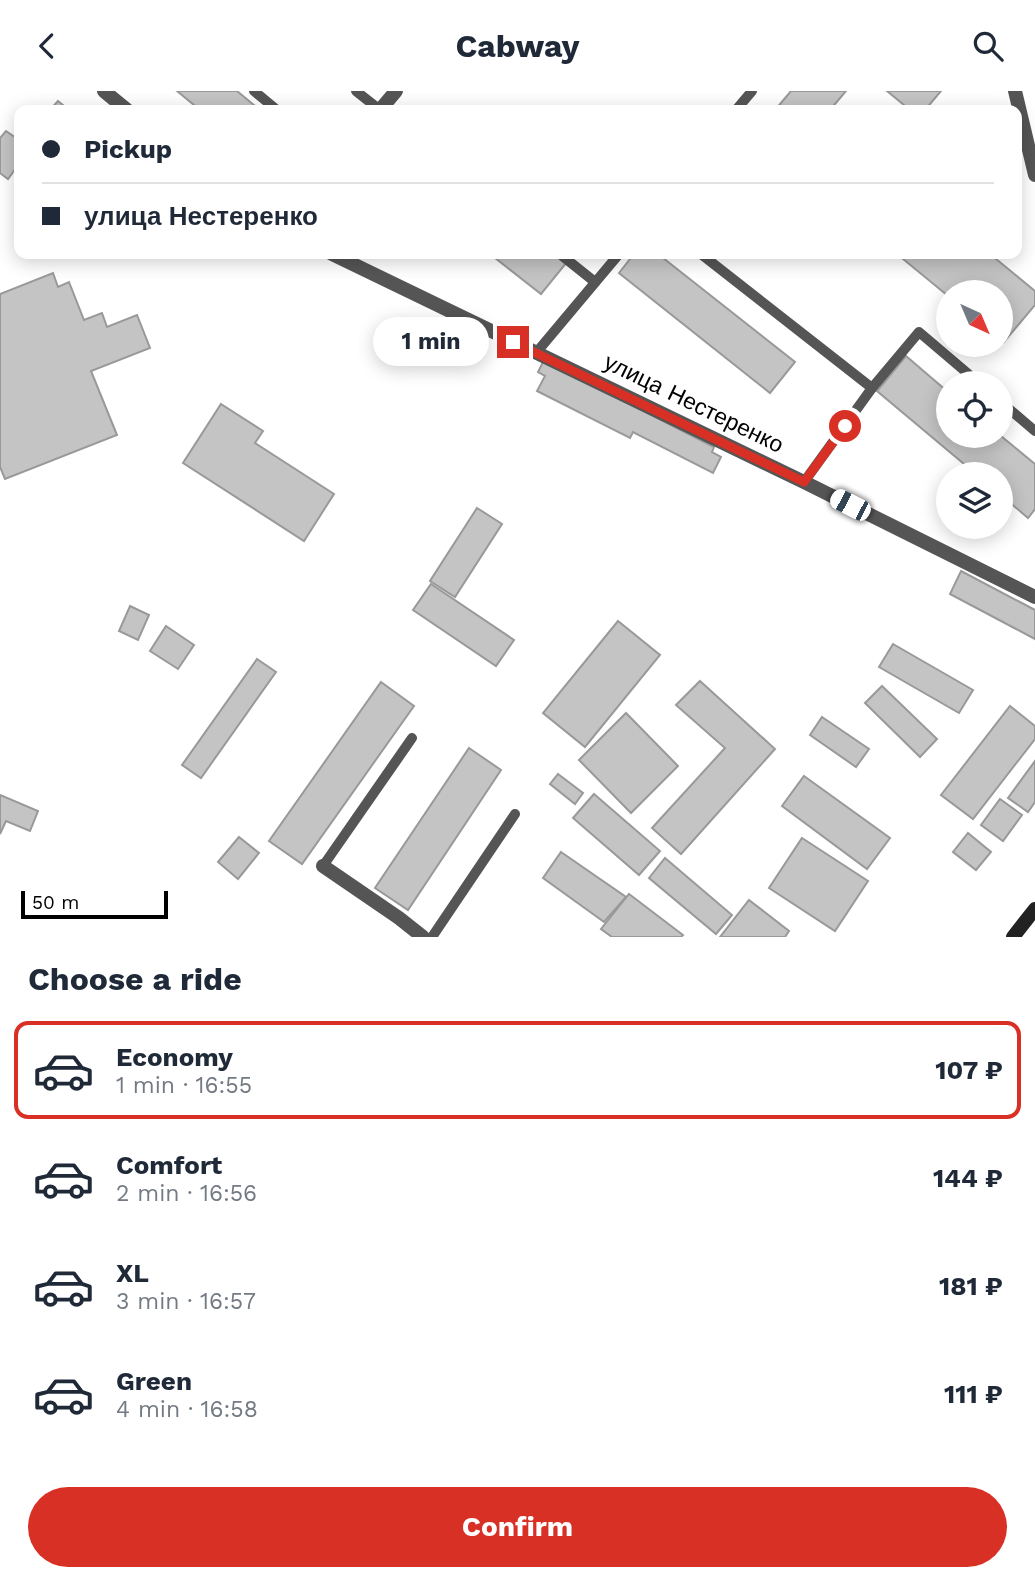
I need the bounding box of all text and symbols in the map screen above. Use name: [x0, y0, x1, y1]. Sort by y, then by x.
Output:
icon: back: [28, 27, 66, 65]
text: Cabway: [455, 27, 580, 65]
icon: search: [969, 27, 1007, 65]
text: Pickup: [84, 134, 172, 164]
text: улица Нестеренко: [84, 201, 318, 231]
north arrow: [936, 280, 1013, 357]
map controls: [936, 280, 1013, 539]
callout: 1 min: [373, 317, 489, 367]
route end: [497, 326, 529, 358]
text: 1 min: [401, 328, 461, 355]
street label: улица Нестеренко: [600, 348, 788, 459]
button: locate: [936, 371, 1013, 448]
route start: [829, 410, 861, 442]
button: layers: [936, 462, 1013, 539]
car: [827, 486, 874, 524]
scale bar: [21, 888, 168, 920]
text: 50 m: [32, 891, 79, 914]
text: Choose a ride: [28, 960, 242, 998]
icon: car: [32, 1039, 95, 1102]
text: Economy: [116, 1042, 233, 1072]
text: 107 ₽: [935, 1055, 1003, 1085]
text: 1 min · 16:55: [116, 1072, 252, 1099]
icon: car: [32, 1147, 95, 1210]
text: Comfort: [116, 1150, 222, 1180]
text: 144 ₽: [933, 1163, 1003, 1193]
text: 2 min · 16:56: [116, 1180, 257, 1207]
icon: car: [32, 1255, 95, 1318]
text: XL: [116, 1258, 149, 1288]
text: 181 ₽: [939, 1271, 1003, 1301]
text: 3 min · 16:57: [116, 1288, 256, 1315]
icon: car: [32, 1363, 95, 1426]
text: Green: [116, 1366, 192, 1396]
text: 111 ₽: [944, 1379, 1003, 1409]
text: 4 min · 16:58: [116, 1396, 258, 1423]
button: Confirm: [28, 1487, 1007, 1567]

